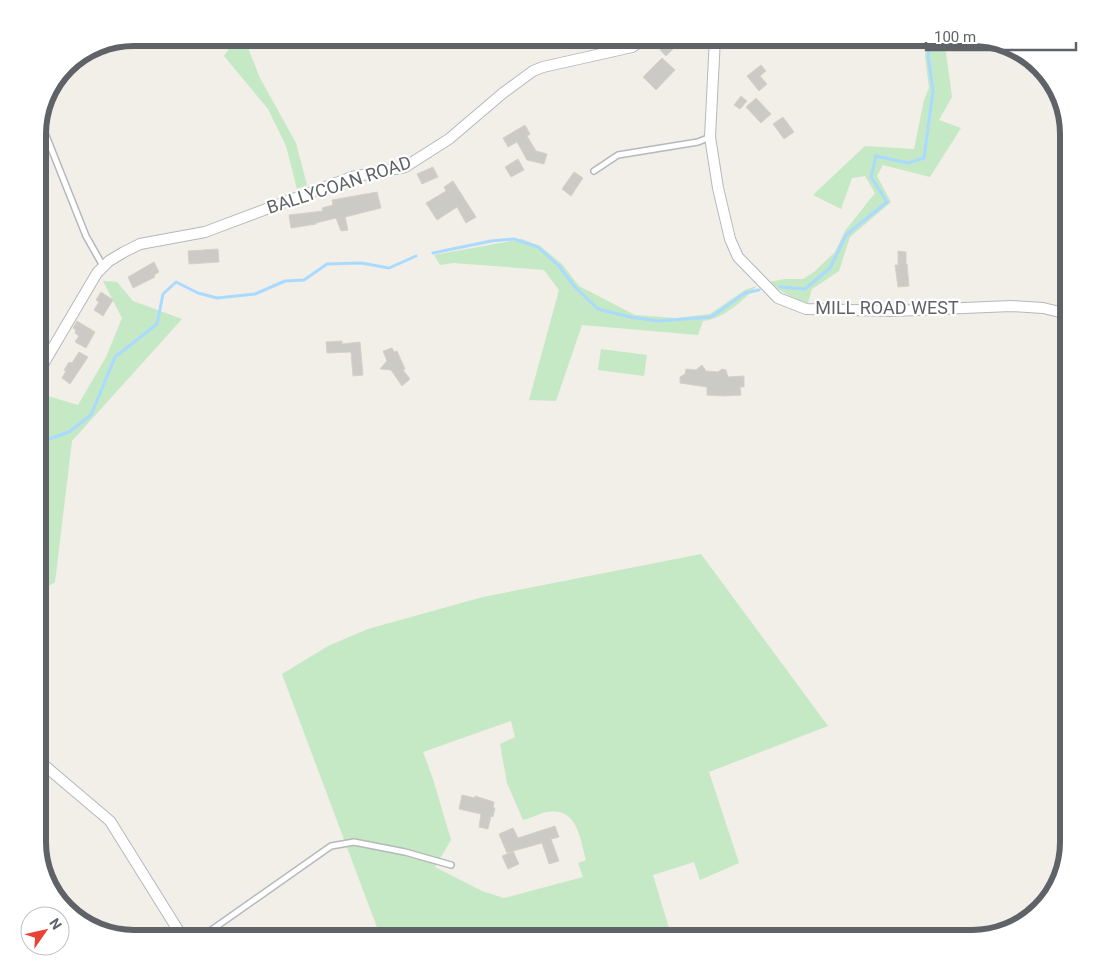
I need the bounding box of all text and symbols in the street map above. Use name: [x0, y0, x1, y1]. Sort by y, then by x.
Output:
scale bar: [926, 20, 1076, 52]
text: 100 m: [934, 28, 976, 46]
street label: BALLYCOAN ROAD: [264, 151, 414, 218]
street label: MILL ROAD WEST: [815, 297, 959, 318]
north arrow: [20, 906, 70, 956]
text: N: [46, 915, 65, 932]

